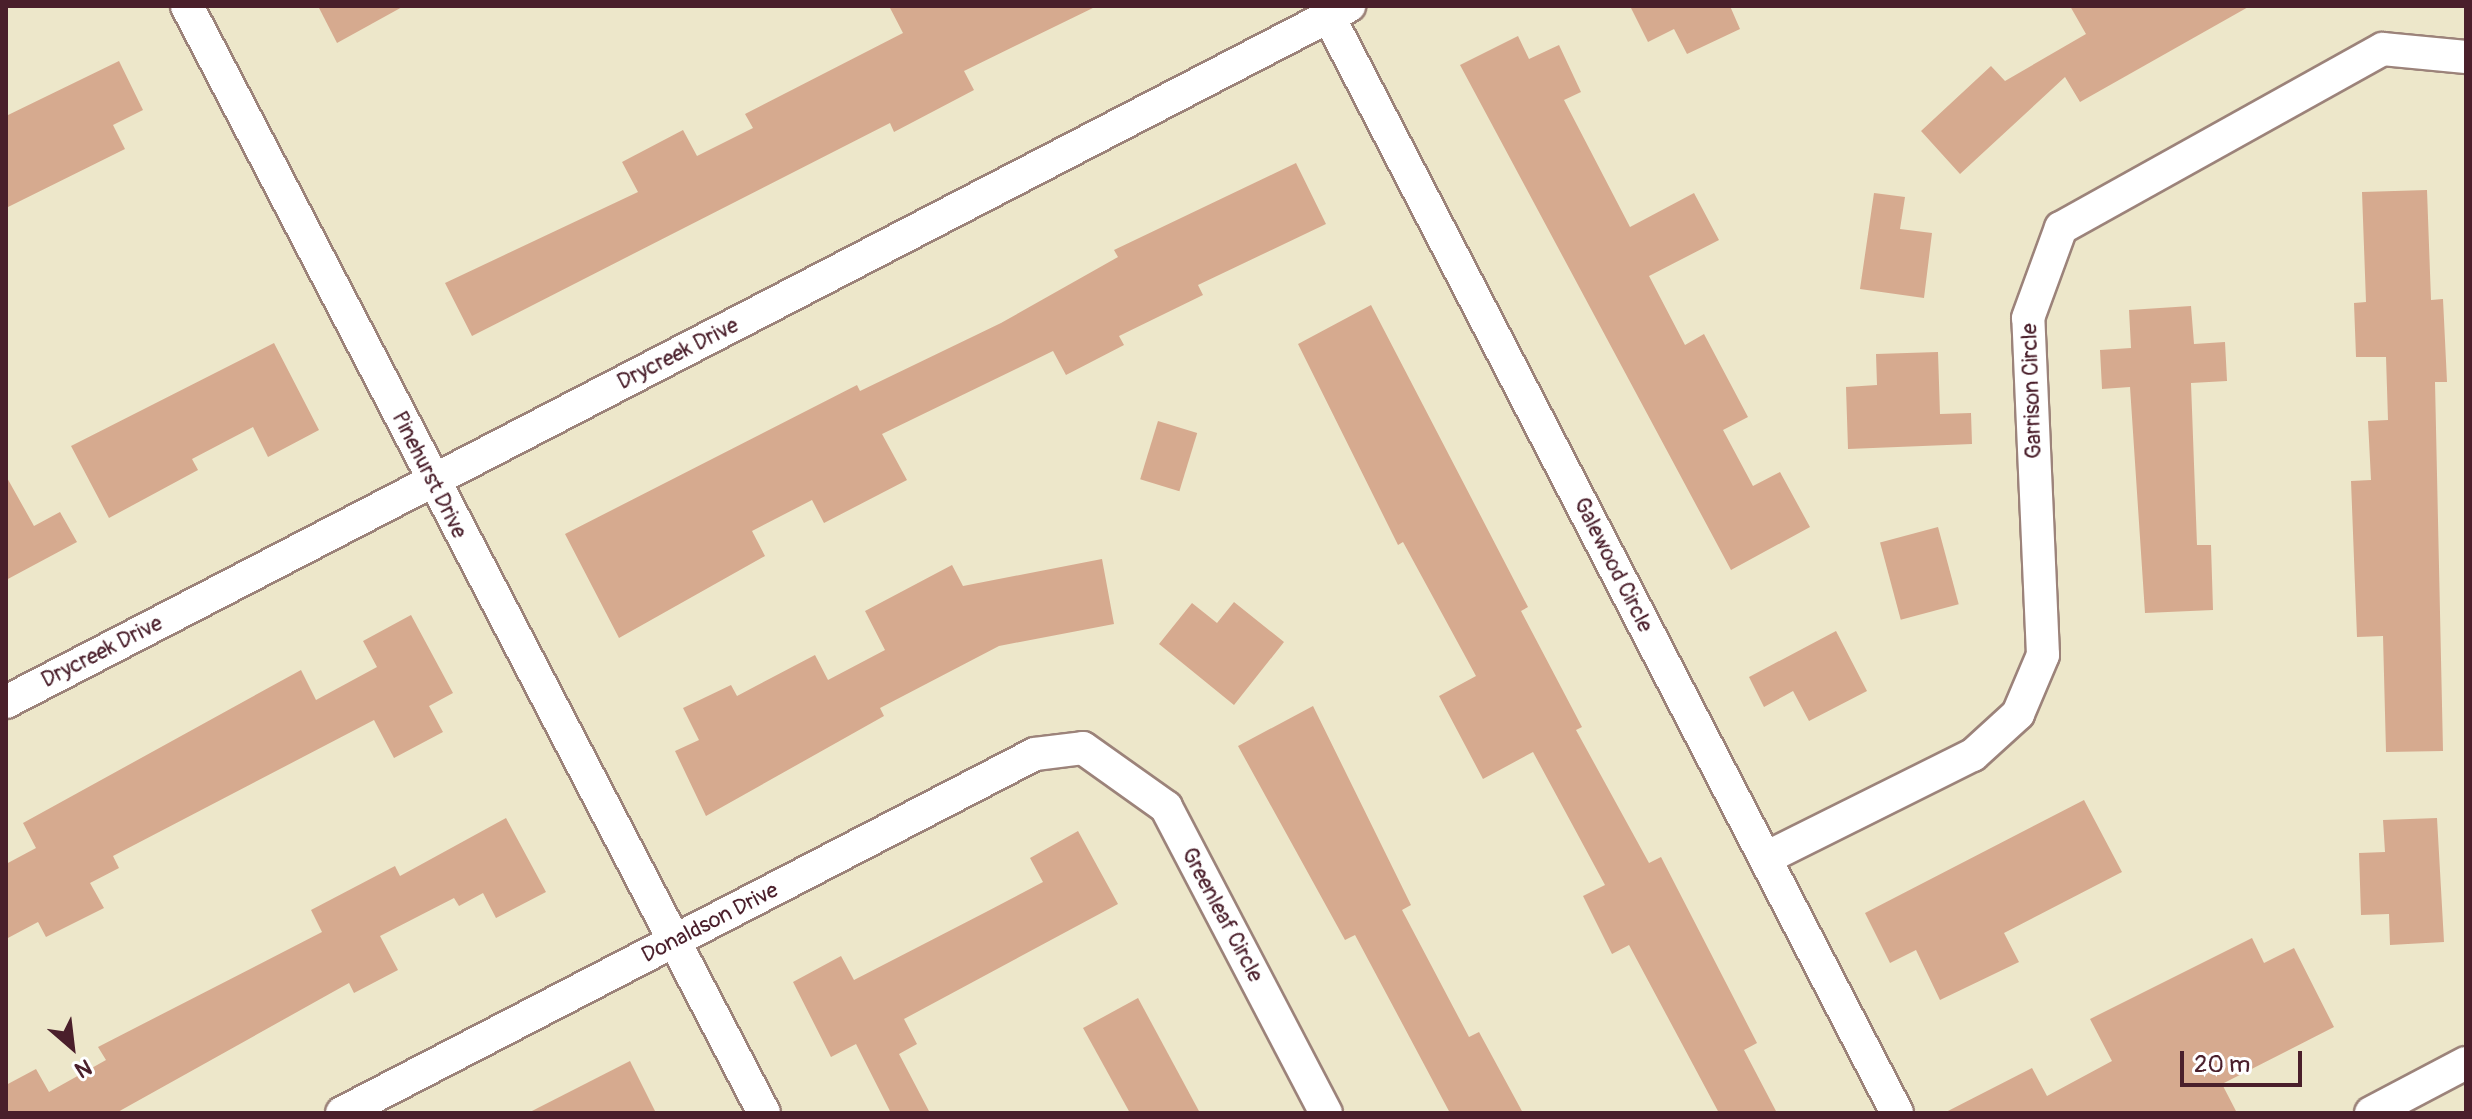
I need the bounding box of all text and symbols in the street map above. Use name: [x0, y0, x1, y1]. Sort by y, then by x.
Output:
street label: Drycreek Drive: [613, 312, 743, 396]
street label: Garrison Circle: [2016, 323, 2048, 459]
street label: Pinehurst Drive: [386, 407, 472, 543]
street label: Galewood Circle: [1568, 493, 1658, 637]
street label: Drycreek Drive: [37, 610, 167, 694]
street label: Greenleaf Circle: [1176, 843, 1268, 987]
street label: Donaldson Drive: [637, 877, 783, 969]
north arrow: [32, 1007, 112, 1087]
scale bar: [2184, 1035, 2306, 1085]
text: 20 m: [2194, 1050, 2250, 1079]
text: N: [70, 1052, 96, 1084]

